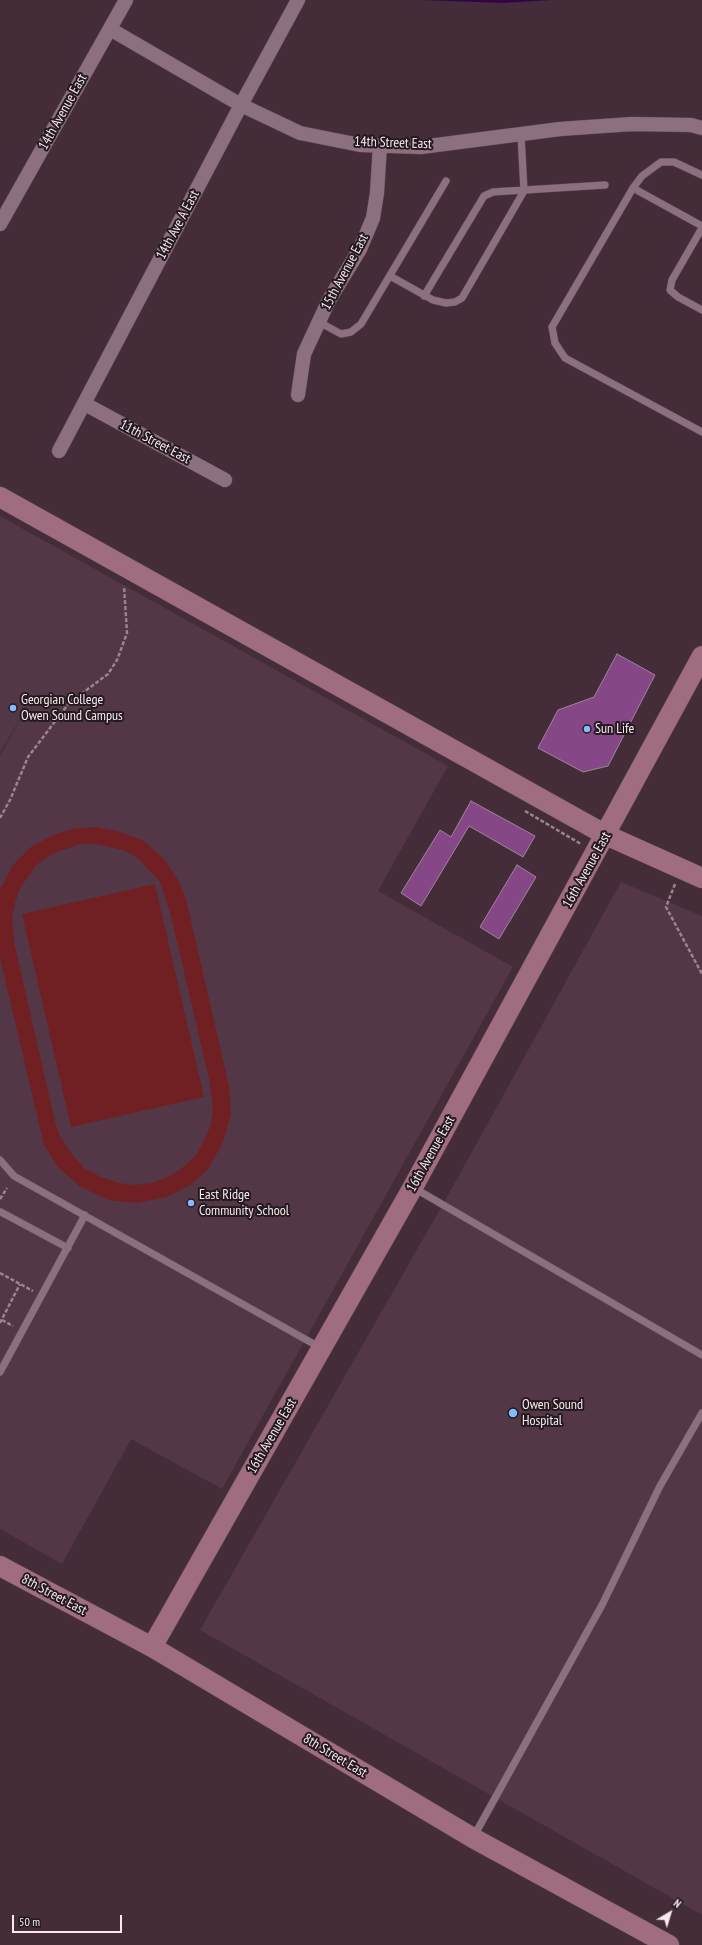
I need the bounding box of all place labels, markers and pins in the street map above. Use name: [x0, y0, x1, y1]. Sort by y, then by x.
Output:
place label: Georgian College Owen Sound Campus: [21, 692, 123, 724]
marker: Georgian College Owen Sound Campus: [8, 703, 18, 713]
place label: Sun Life: [595, 721, 634, 737]
marker: Sun Life: [582, 724, 592, 734]
place label: East Ridge Community School: [199, 1187, 289, 1220]
marker: East Ridge Community School: [186, 1198, 196, 1208]
place label: Owen Sound Hospital: [522, 1397, 583, 1430]
marker: Owen Sound Hospital: [507, 1407, 519, 1419]

